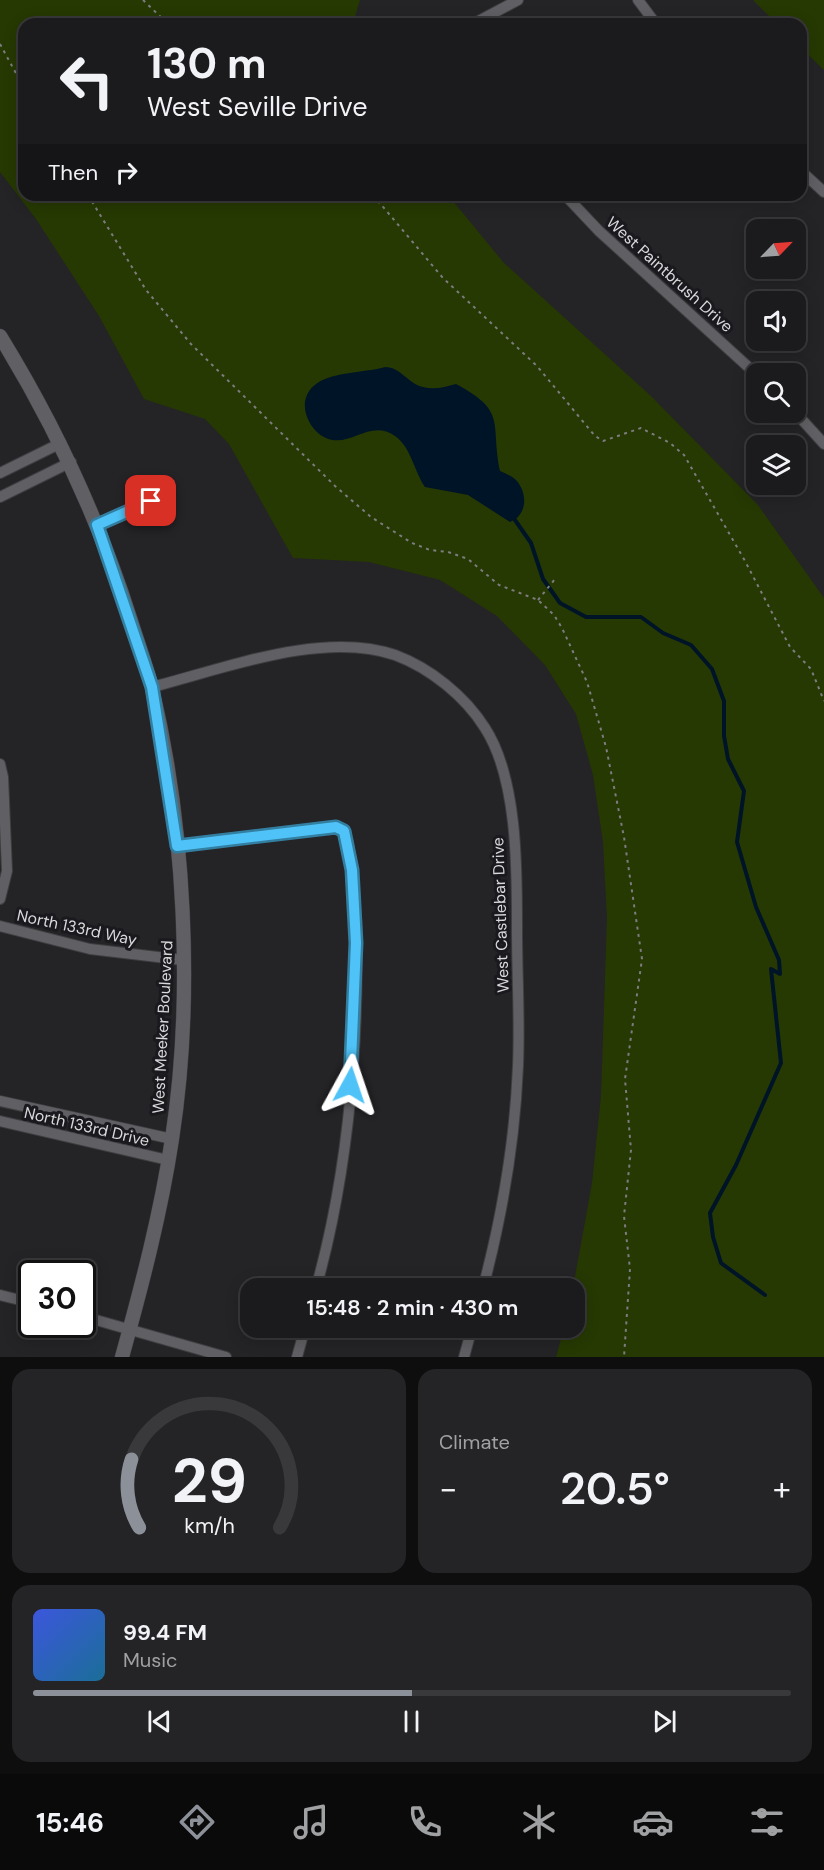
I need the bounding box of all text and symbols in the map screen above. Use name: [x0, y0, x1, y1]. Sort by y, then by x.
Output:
text: 130 m: [147, 36, 267, 91]
icon: left: [48, 42, 126, 120]
text: West Seville Drive: [147, 89, 367, 124]
icon: right: [110, 156, 143, 189]
text: Then: [48, 158, 98, 187]
street label: West Paintbrush Drive: [602, 212, 737, 337]
north arrow: [746, 219, 806, 279]
map controls: [746, 219, 806, 495]
button: sound: [746, 291, 806, 351]
button: search: [746, 363, 806, 423]
button: layers: [746, 435, 806, 495]
pin: [125, 475, 176, 526]
icon: arrive: [134, 484, 167, 517]
street label: West Castlebar Drive: [487, 837, 514, 993]
street label: North 133rd Way: [15, 905, 139, 950]
street label: West Meeker Boulevard: [147, 940, 178, 1114]
position arrow: [318, 1053, 382, 1117]
street label: North 133rd Drive: [22, 1102, 152, 1151]
speed limit sign: 30: [18, 1260, 96, 1338]
text: 15:48 · 2 min · 430 m: [307, 1293, 519, 1322]
text: Climate: [439, 1429, 510, 1455]
text: 29: [171, 1440, 247, 1521]
text: 20.5°: [560, 1459, 670, 1518]
text: −: [439, 1467, 457, 1510]
text: +: [773, 1467, 791, 1510]
text: km/h: [184, 1512, 234, 1540]
text: 99.4 FM: [123, 1618, 207, 1647]
text: Music: [123, 1647, 178, 1673]
icon: previous: [143, 1705, 176, 1738]
icon: pause: [395, 1705, 428, 1738]
icon: next: [648, 1705, 681, 1738]
icon: directions: [176, 1801, 218, 1843]
icon: music: [290, 1801, 332, 1843]
icon: phone: [404, 1801, 446, 1843]
icon: climate: [518, 1801, 560, 1843]
icon: car: [632, 1801, 674, 1843]
icon: filters: [746, 1801, 788, 1843]
text: 15:46: [36, 1805, 104, 1840]

